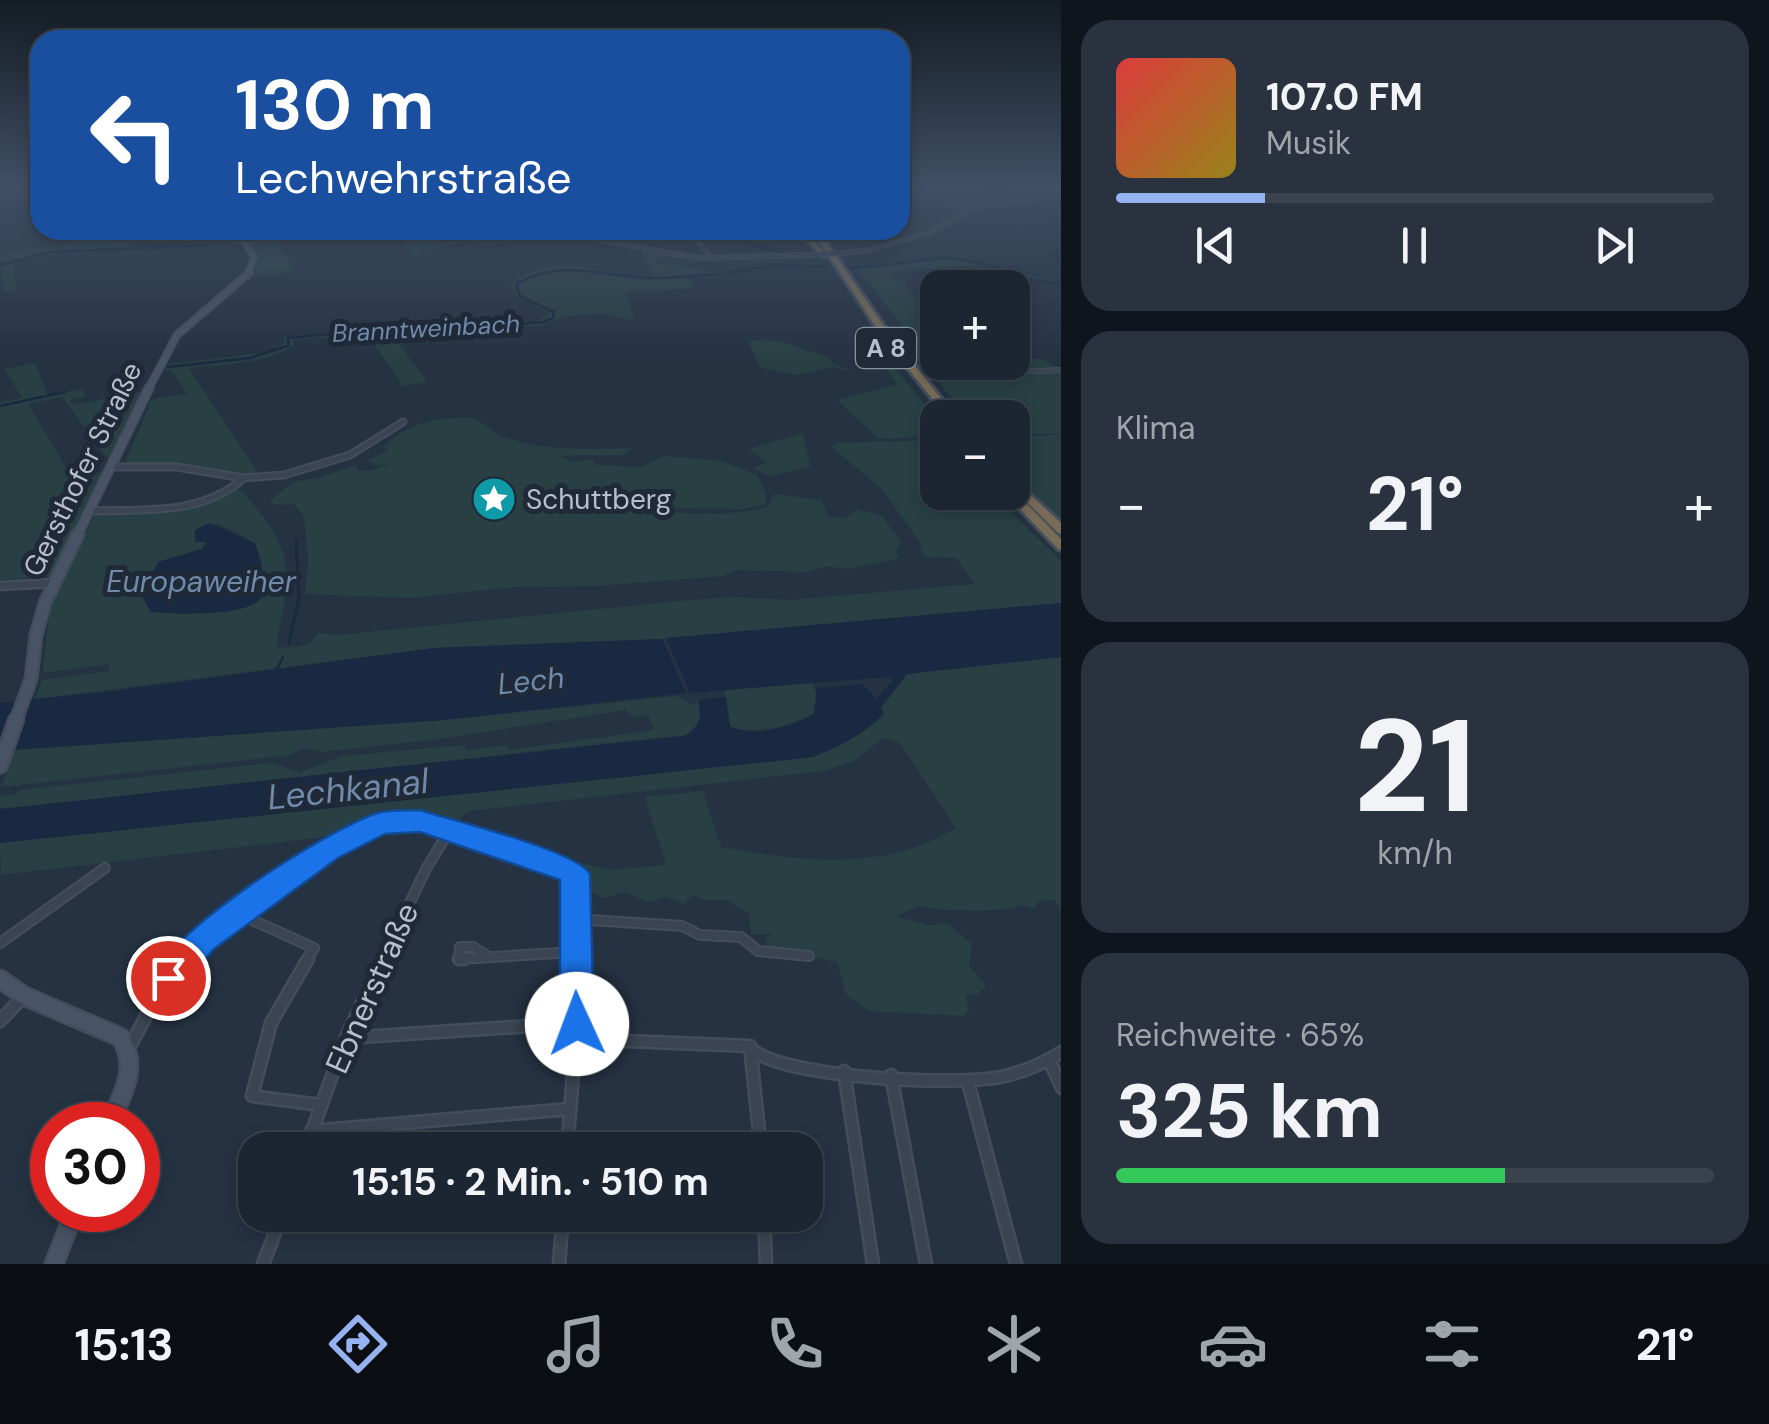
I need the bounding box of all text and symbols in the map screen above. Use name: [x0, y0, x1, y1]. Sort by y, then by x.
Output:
text: 130 m: [235, 60, 434, 151]
icon: left: [70, 70, 200, 200]
text: 107.0 FM: [1266, 72, 1423, 122]
text: Musik: [1266, 122, 1351, 164]
text: Lechwehrstraße: [235, 148, 572, 207]
icon: previous: [1188, 218, 1243, 273]
icon: pause: [1387, 218, 1442, 273]
icon: next: [1587, 218, 1642, 273]
map controls: [920, 270, 1030, 510]
button: +: [920, 270, 1030, 380]
water label: Branntweinbach: [331, 307, 521, 350]
road number: A 8: [856, 328, 916, 368]
street label: Gersthofer Straße: [15, 356, 150, 583]
button: −: [920, 400, 1030, 510]
text: Klima: [1116, 407, 1195, 449]
text: 21°: [1366, 456, 1464, 553]
text: −: [1116, 469, 1146, 541]
text: +: [1684, 469, 1714, 541]
place icon: Schuttberg: [471, 476, 517, 522]
place label: Schuttberg: [526, 481, 671, 518]
water label: Europaweiher: [106, 562, 297, 601]
water label: Lech: [496, 658, 566, 703]
text: 21: [1354, 682, 1476, 851]
water label: Lechkanal: [265, 758, 432, 820]
text: km/h: [1377, 832, 1453, 874]
street label: Ebnerstraße: [316, 896, 428, 1080]
pin: [126, 936, 211, 1021]
icon: arrive: [141, 951, 196, 1006]
position arrow: [525, 972, 629, 1076]
text: Reichweite · 65%: [1116, 1014, 1364, 1056]
text: 325 km: [1116, 1063, 1383, 1160]
speed limit sign: 30: [30, 1102, 160, 1232]
text: 15:15 · 2 Min. · 510 m: [352, 1157, 709, 1207]
icon: directions: [323, 1309, 393, 1379]
icon: music: [541, 1309, 611, 1379]
icon: phone: [760, 1309, 830, 1379]
icon: climate: [979, 1309, 1049, 1379]
icon: car: [1198, 1309, 1268, 1379]
icon: filters: [1417, 1309, 1487, 1379]
text: 15:13: [74, 1315, 174, 1374]
text: 21°: [1636, 1315, 1694, 1374]

